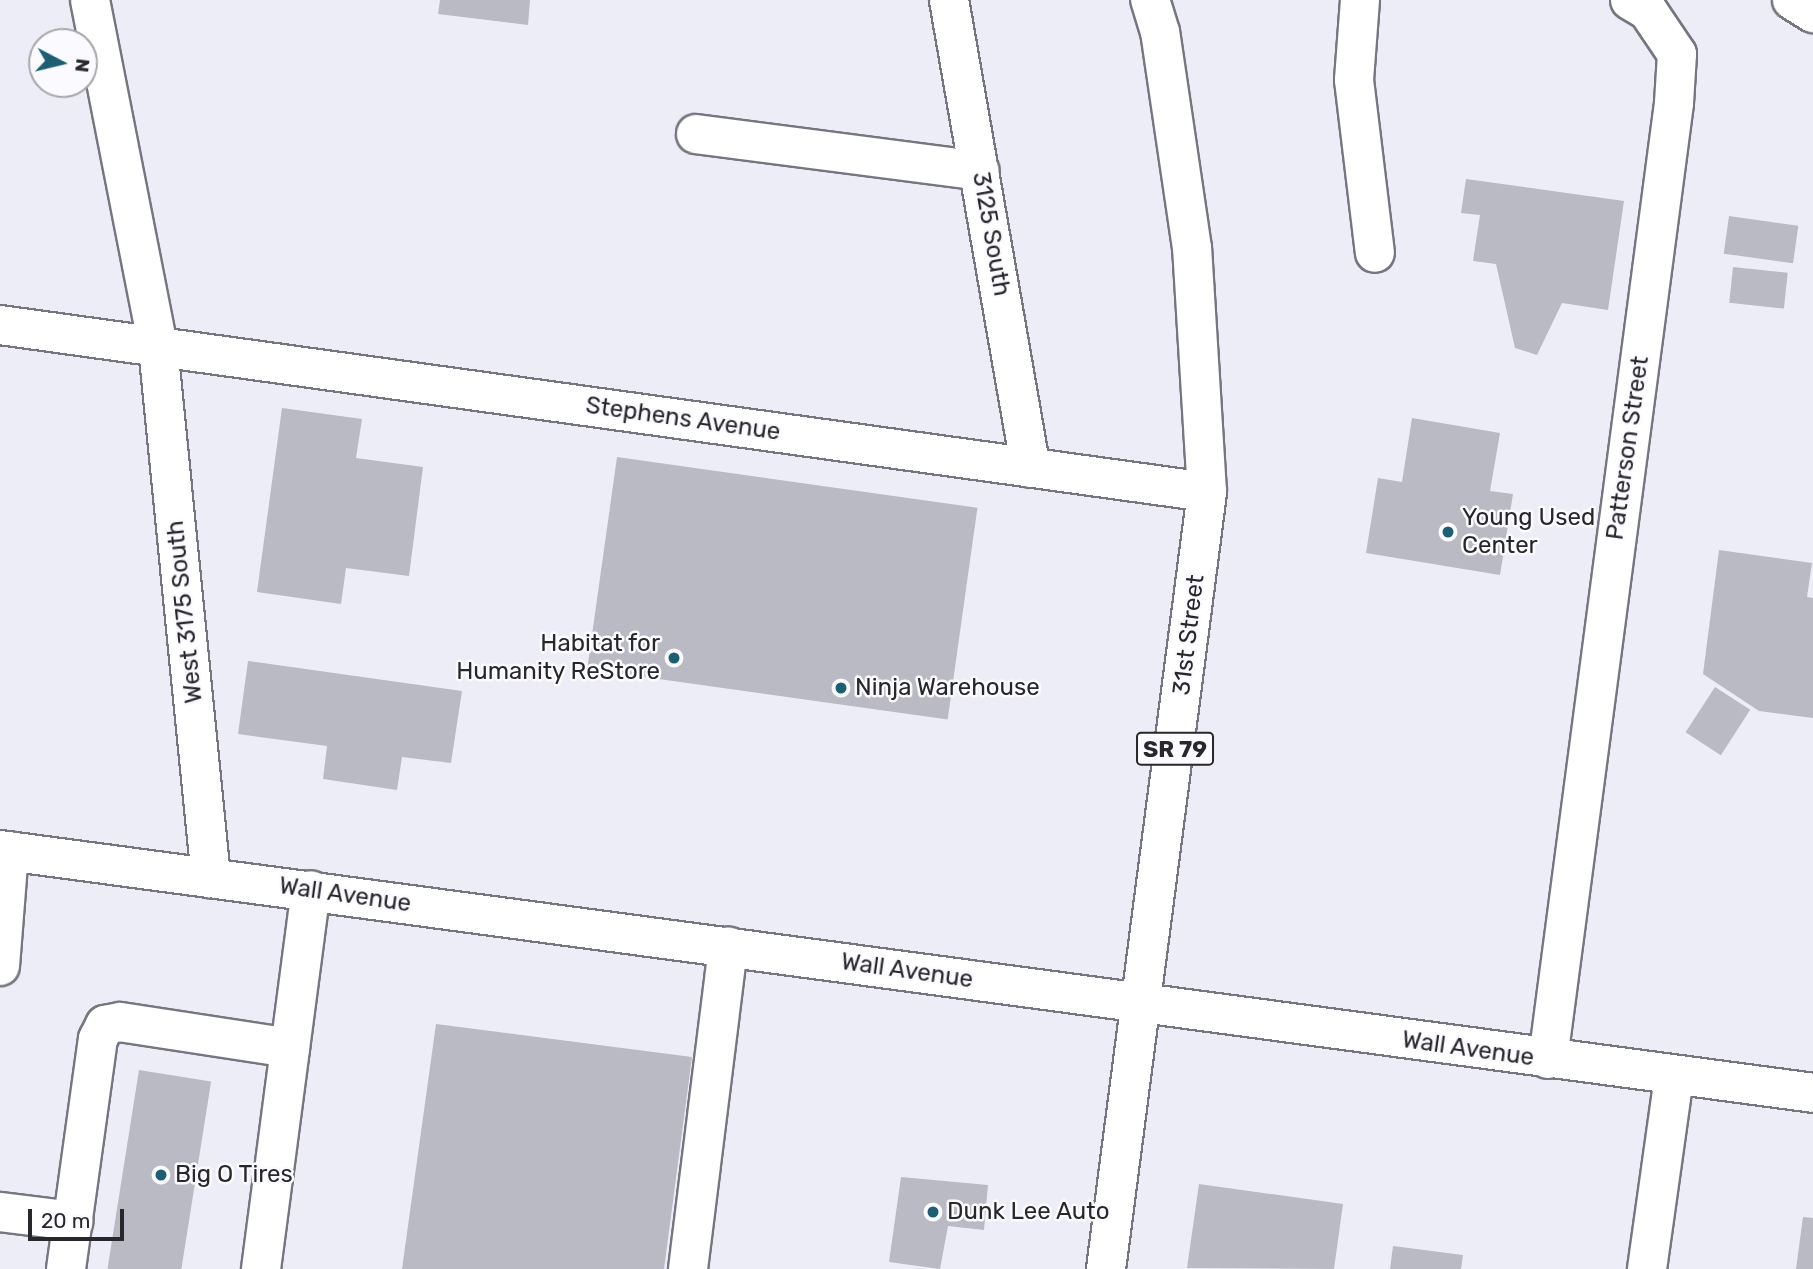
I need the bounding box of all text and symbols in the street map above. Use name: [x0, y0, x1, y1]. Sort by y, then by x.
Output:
north arrow: [28, 28, 98, 98]
text: N: [70, 57, 95, 74]
street label: 3125 South: [966, 170, 1016, 298]
street label: Patterson Street: [1601, 354, 1655, 542]
street label: Stephens Avenue: [584, 391, 782, 447]
place label: Young Used Center: [1462, 504, 1595, 560]
street label: West 3175 South: [161, 519, 209, 705]
marker: Young Used Center: [1440, 524, 1456, 540]
street label: 31st Street: [1167, 573, 1211, 697]
place label: Habitat for Humanity ReStore: [456, 630, 660, 686]
marker: Habitat for Humanity ReStore: [666, 650, 682, 666]
place label: Ninja Warehouse: [855, 674, 1040, 702]
marker: Ninja Warehouse: [833, 680, 849, 696]
road number: SR 79: [1135, 730, 1215, 768]
street label: Wall Avenue: [277, 871, 413, 919]
street label: Wall Avenue: [839, 947, 975, 995]
street label: Wall Avenue: [1400, 1025, 1536, 1073]
place label: Big O Tires: [175, 1161, 293, 1189]
marker: Big O Tires: [153, 1167, 169, 1183]
scale bar: [32, 1196, 128, 1240]
place label: Dunk Lee Auto: [947, 1198, 1110, 1226]
marker: Dunk Lee Auto: [925, 1204, 941, 1220]
text: 20 m: [41, 1208, 90, 1233]

